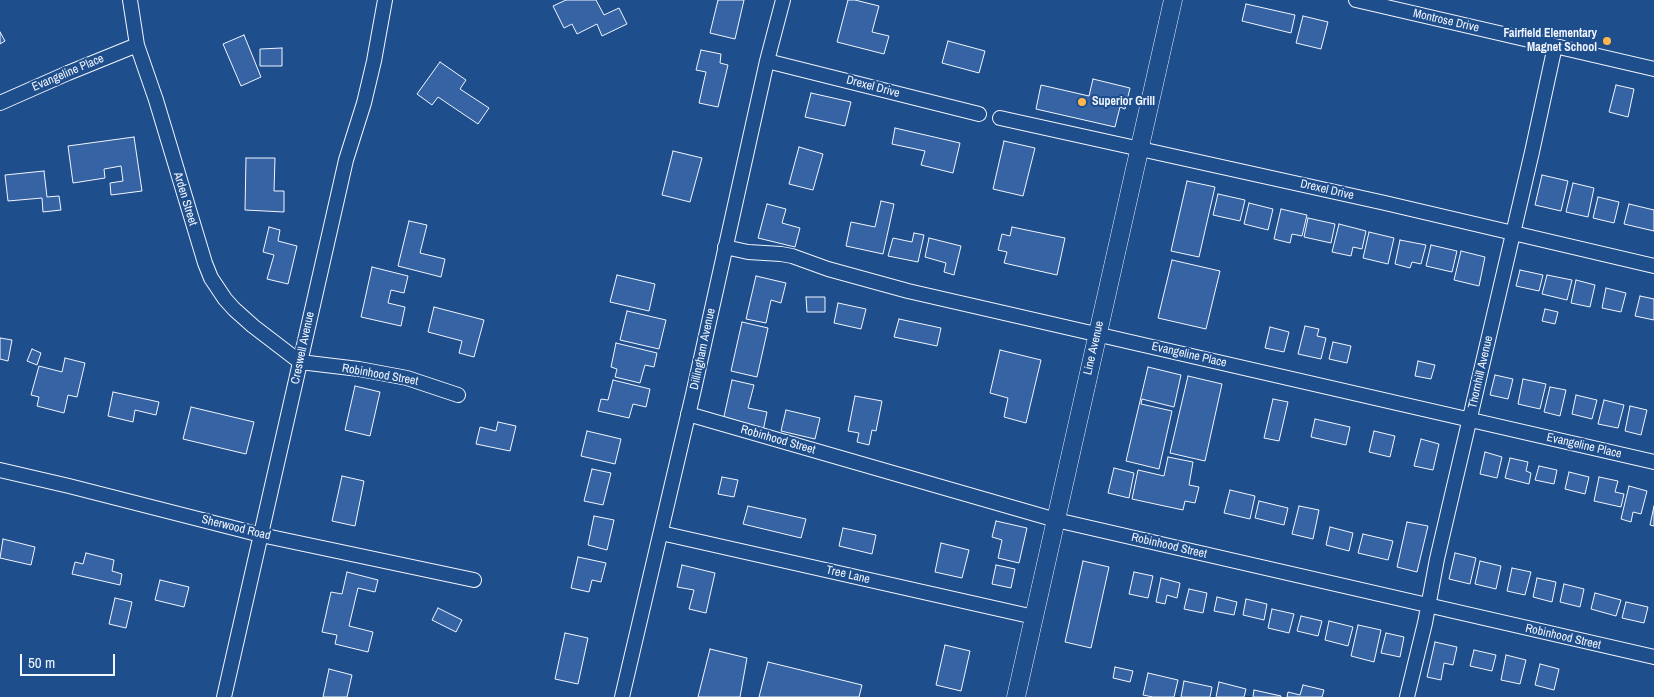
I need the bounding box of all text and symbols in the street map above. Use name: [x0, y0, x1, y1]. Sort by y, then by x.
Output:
street label: Montrose Drive: [1412, 6, 1480, 36]
place label: Fairfield Elementary Magnet School: [1503, 27, 1597, 55]
marker: Fairfield Elementary Magnet School: [1601, 35, 1613, 47]
street label: Evangeline Place: [30, 51, 106, 95]
street label: Drexel Drive: [845, 73, 901, 101]
place label: Superior Grill: [1092, 95, 1155, 109]
marker: Superior Grill: [1076, 96, 1088, 108]
street label: Arden Street: [170, 170, 200, 228]
street label: Drexel Drive: [1299, 177, 1355, 203]
street label: Dillingham Avenue: [687, 307, 719, 391]
street label: Creswell Avenue: [288, 310, 318, 386]
street label: Line Avenue: [1081, 320, 1107, 376]
street label: Thornhill Avenue: [1466, 334, 1496, 410]
street label: Evangeline Place: [1150, 339, 1228, 371]
street label: Robinhood Street: [341, 361, 419, 389]
street label: Robinhood Street: [739, 422, 817, 458]
street label: Evangeline Place: [1545, 430, 1623, 462]
street label: Sherwood Road: [200, 512, 272, 544]
street label: Robinhood Street: [1130, 530, 1208, 562]
street label: Tree Lane: [825, 563, 871, 587]
street label: Robinhood Street: [1524, 621, 1602, 653]
scale bar: [22, 644, 118, 676]
text: 50 m: [28, 652, 55, 673]

